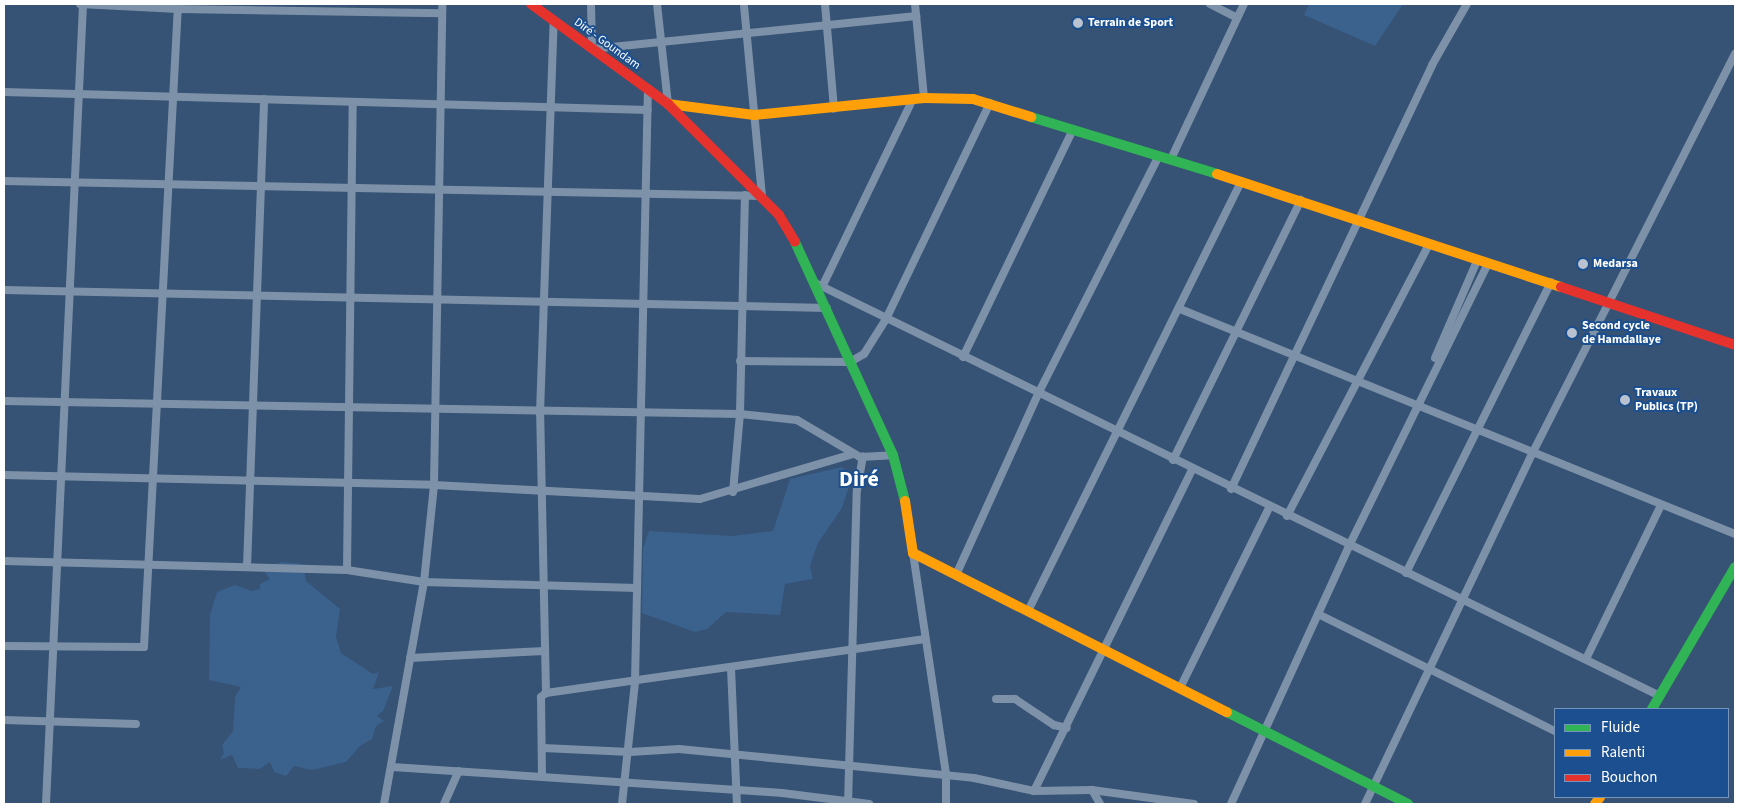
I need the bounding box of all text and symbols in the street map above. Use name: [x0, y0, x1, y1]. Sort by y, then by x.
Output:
street label: Diré - Goundam: [571, 15, 643, 73]
place label: Terrain de Sport: [1088, 16, 1173, 30]
marker: Terrain de Sport: [1072, 17, 1084, 29]
place label: Medarsa: [1593, 257, 1638, 271]
marker: Medarsa: [1577, 258, 1589, 270]
place label: Second cycle de Hamdallaye: [1582, 319, 1661, 347]
marker: Second cycle de Hamdallaye: [1566, 327, 1578, 339]
place label: Travaux Publics (TP): [1635, 386, 1698, 414]
marker: Travaux Publics (TP): [1619, 394, 1631, 406]
district label: Diré: [839, 467, 879, 493]
legend: [1554, 708, 1729, 798]
text: Fluide: [1601, 717, 1640, 738]
text: Ralenti: [1601, 742, 1645, 763]
text: Bouchon: [1601, 767, 1657, 788]

